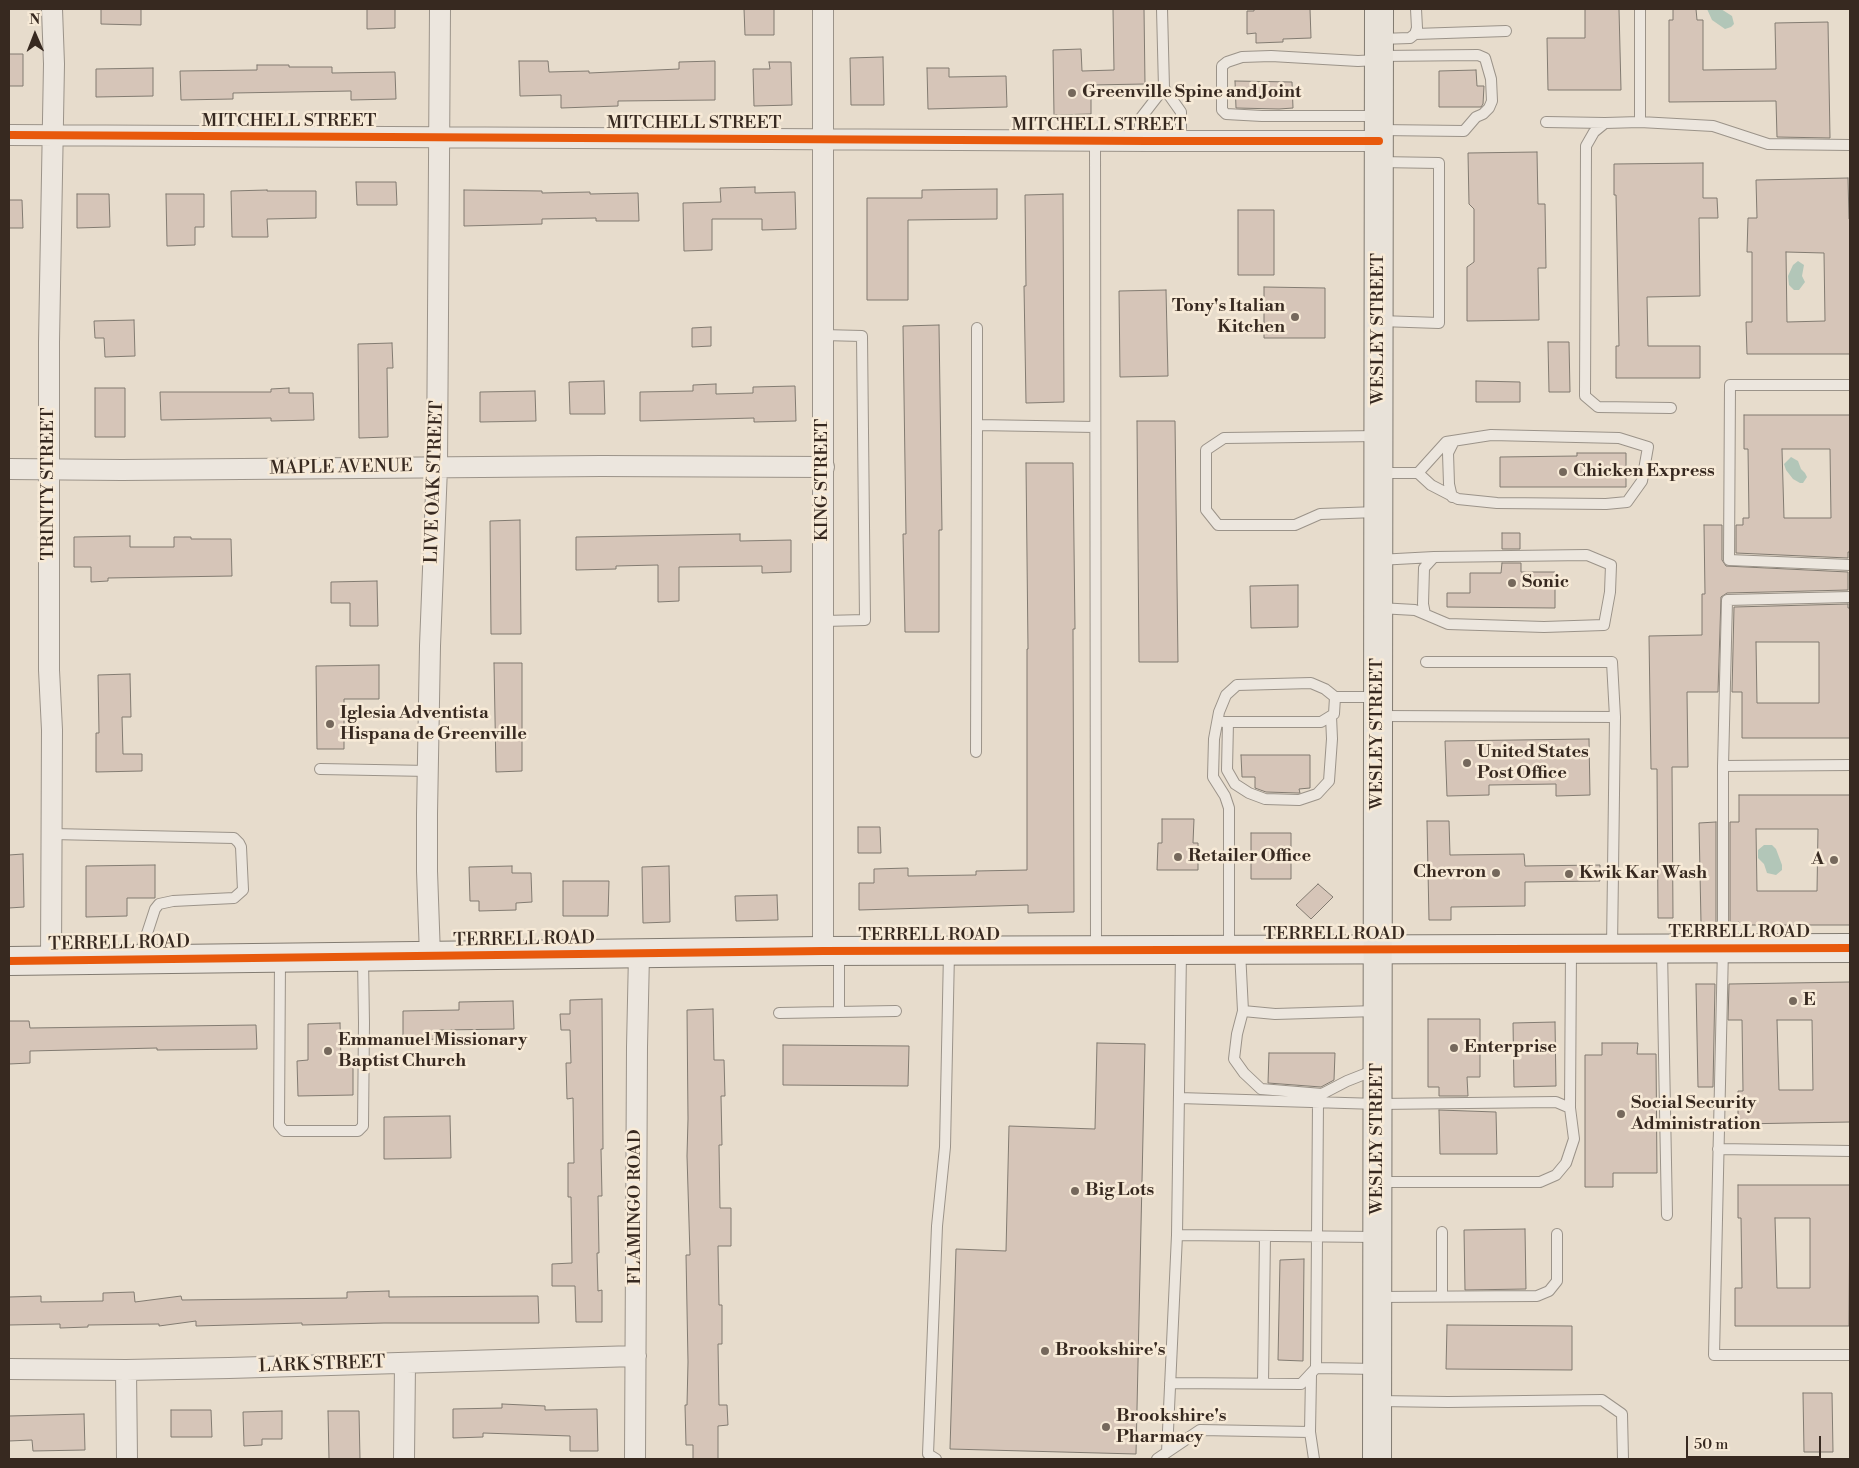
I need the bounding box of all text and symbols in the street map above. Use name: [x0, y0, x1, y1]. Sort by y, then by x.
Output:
north arrow: [10, 10, 60, 60]
text: N: [29, 11, 40, 29]
place label: Greenville Spine and Joint: [1082, 82, 1301, 104]
marker: Greenville Spine and Joint: [1066, 87, 1078, 99]
street label: MITCHELL STREET: [202, 111, 376, 133]
street label: MITCHELL STREET: [607, 113, 781, 135]
street label: MITCHELL STREET: [1012, 115, 1186, 137]
street label: WESLEY STREET: [1368, 253, 1390, 405]
place label: Tony's Italian Kitchen: [1172, 296, 1285, 338]
marker: Tony's Italian Kitchen: [1289, 311, 1301, 323]
street label: LIVE OAK STREET: [421, 400, 449, 564]
street label: TRINITY STREET: [38, 408, 60, 560]
street label: KING STREET: [812, 419, 834, 541]
street label: MAPLE AVENUE: [269, 456, 413, 480]
place label: Chicken Express: [1573, 461, 1715, 483]
marker: Chicken Express: [1557, 466, 1569, 478]
place label: Sonic: [1522, 572, 1569, 594]
marker: Sonic: [1506, 577, 1518, 589]
street label: WESLEY STREET: [1367, 658, 1389, 810]
place label: Iglesia Adventista Hispana de Greenville: [340, 703, 527, 746]
marker: Iglesia Adventista Hispana de Greenville: [324, 718, 336, 730]
place label: United States Post Office: [1477, 742, 1589, 784]
marker: United States Post Office: [1461, 757, 1473, 769]
place label: Retailer Office: [1188, 846, 1311, 868]
place label: A: [1811, 849, 1824, 871]
marker: Retailer Office: [1172, 851, 1184, 863]
marker: A: [1828, 854, 1840, 866]
place label: Chevron: [1413, 862, 1486, 884]
place label: Kwik Kar Wash: [1579, 863, 1707, 885]
marker: Chevron: [1490, 867, 1502, 879]
marker: Kwik Kar Wash: [1563, 868, 1575, 880]
street label: TERRELL ROAD: [1668, 922, 1810, 944]
street label: TERRELL ROAD: [1263, 924, 1405, 946]
street label: TERRELL ROAD: [858, 925, 1000, 947]
street label: TERRELL ROAD: [453, 928, 595, 952]
street label: TERRELL ROAD: [48, 932, 190, 956]
place label: E: [1803, 990, 1816, 1012]
marker: E: [1787, 995, 1799, 1007]
place label: Emmanuel Missionary Baptist Church: [338, 1030, 527, 1072]
place label: Enterprise: [1464, 1037, 1557, 1059]
marker: Enterprise: [1448, 1042, 1460, 1054]
marker: Emmanuel Missionary Baptist Church: [322, 1045, 334, 1057]
street label: WESLEY STREET: [1367, 1063, 1389, 1215]
place label: Social Security Administration: [1631, 1093, 1761, 1136]
marker: Social Security Administration: [1615, 1108, 1627, 1120]
street label: FLAMINGO ROAD: [625, 1129, 647, 1285]
place label: Big Lots: [1085, 1180, 1154, 1202]
marker: Big Lots: [1069, 1185, 1081, 1197]
place label: Brookshire's: [1055, 1340, 1166, 1362]
marker: Brookshire's: [1039, 1345, 1051, 1357]
street label: LARK STREET: [258, 1352, 386, 1378]
place label: Brookshire's Pharmacy: [1116, 1406, 1227, 1448]
marker: Brookshire's Pharmacy: [1100, 1421, 1112, 1433]
scale bar: [1689, 1426, 1824, 1458]
text: 50 m: [1694, 1435, 1728, 1454]

